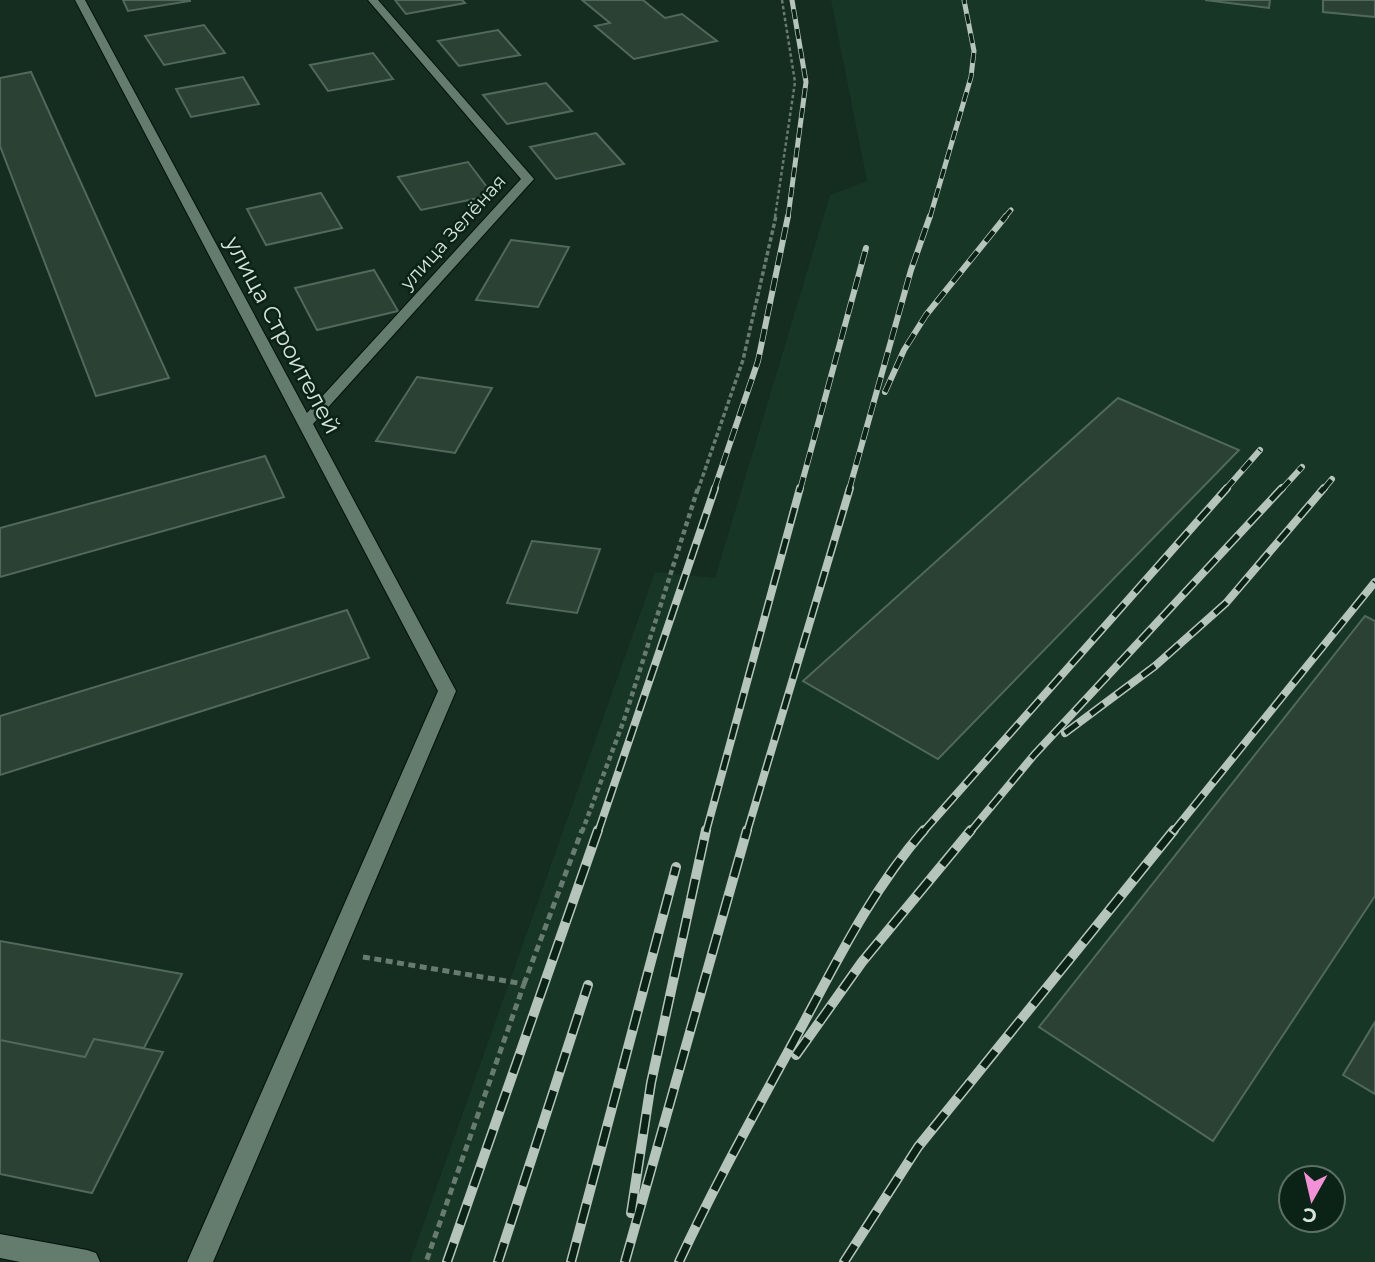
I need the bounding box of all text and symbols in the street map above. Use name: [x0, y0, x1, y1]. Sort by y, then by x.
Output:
street label: улица Зелёная: [395, 170, 511, 295]
street label: улица Строителей: [219, 230, 347, 439]
north arrow: [1277, 1164, 1347, 1234]
text: С: [1301, 1203, 1318, 1228]

